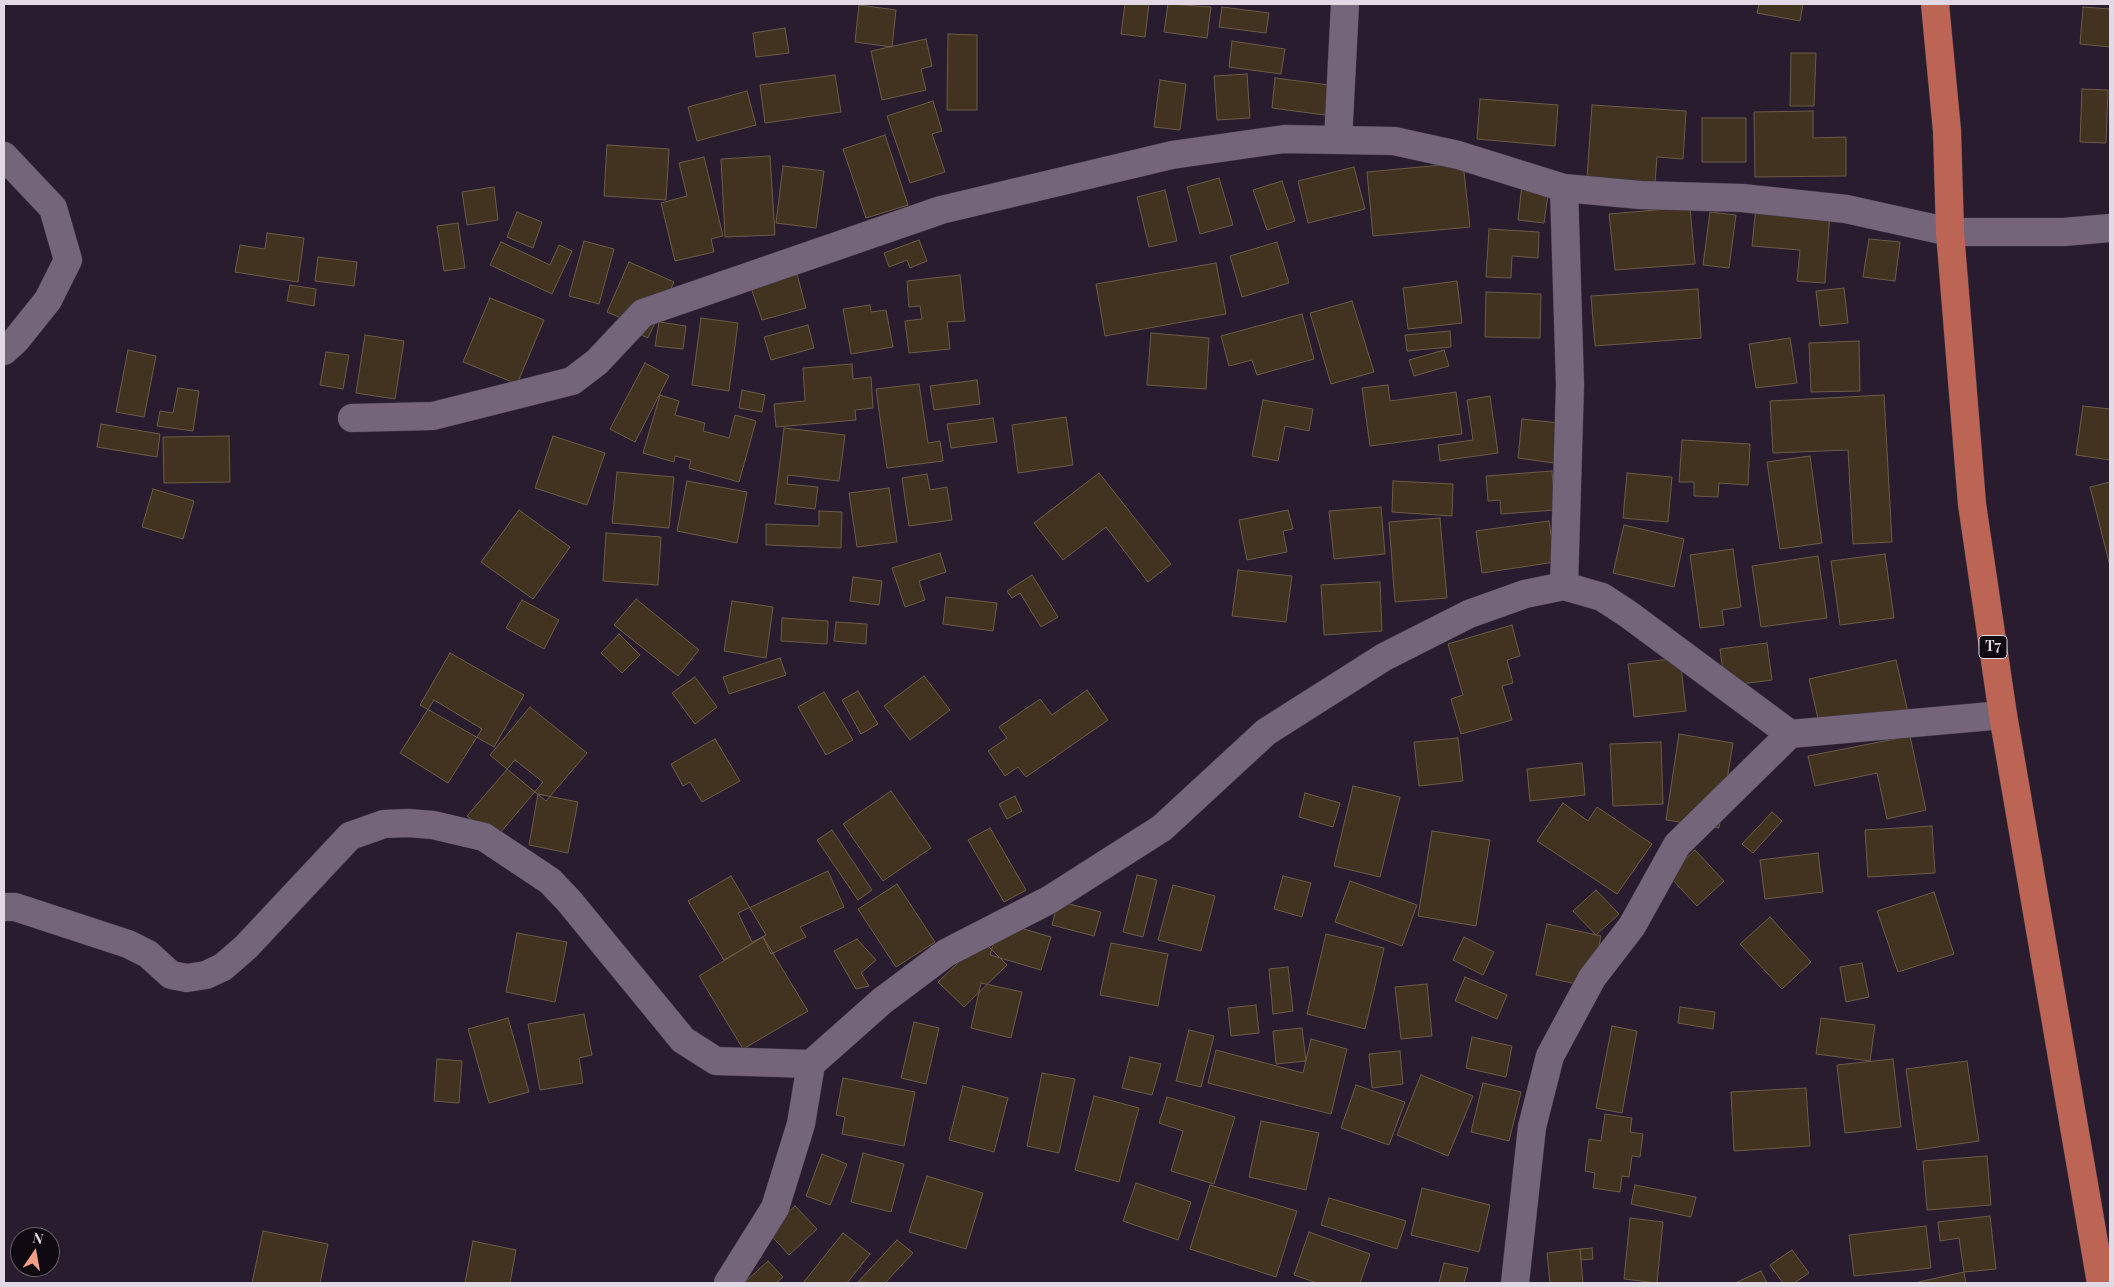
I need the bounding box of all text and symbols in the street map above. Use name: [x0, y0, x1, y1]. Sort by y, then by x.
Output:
road number: T7: [1979, 636, 2007, 659]
north arrow: [10, 1227, 60, 1277]
text: N: [31, 1227, 45, 1248]

